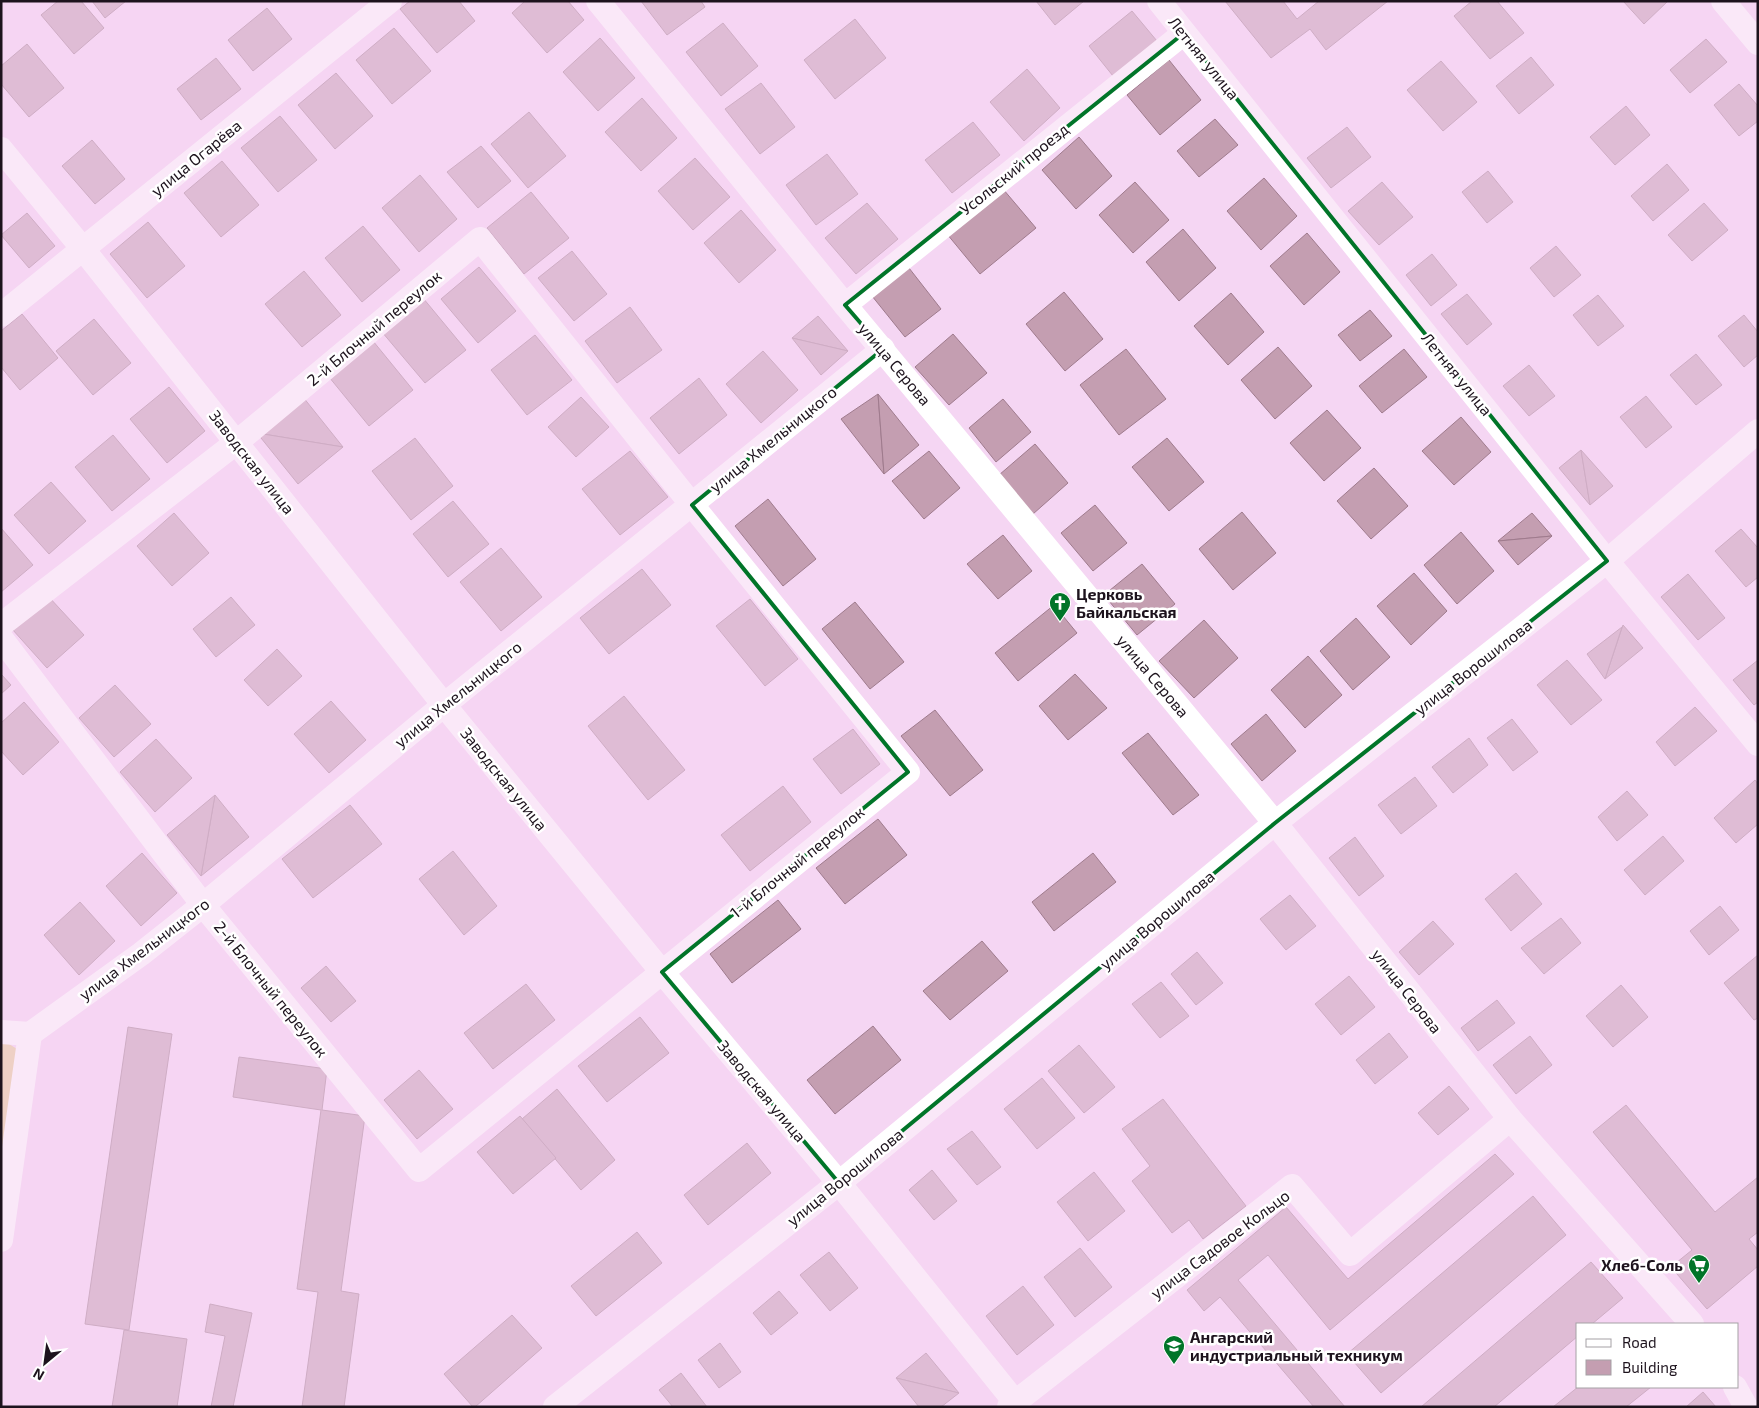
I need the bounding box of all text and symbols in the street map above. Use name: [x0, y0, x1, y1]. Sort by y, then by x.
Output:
street label: Летняя улица: [1164, 12, 1244, 104]
street label: улица Огарёва: [147, 115, 245, 201]
street label: Усольский проезд: [955, 119, 1072, 218]
street label: 2-й Блочный переулок: [303, 266, 446, 390]
street label: улица Серова: [855, 318, 935, 410]
street label: Летняя улица: [1417, 328, 1497, 420]
street label: улица Хмельницкого: [705, 381, 841, 497]
street label: Заводская улица: [205, 406, 299, 518]
place label: Церковь Байкальская: [1076, 584, 1177, 621]
church icon: Церковь Байкальская: [1048, 591, 1072, 622]
street label: улица Ворошилова: [1410, 615, 1536, 719]
street label: улица Серова: [1113, 630, 1193, 722]
street label: улица Хмельницкого: [390, 636, 526, 752]
street label: Заводская улица: [456, 723, 552, 835]
street label: 1-й Блочный переулок: [726, 801, 869, 922]
street label: улица Ворошилова: [1095, 866, 1219, 974]
street label: улица Хмельницкого: [75, 893, 213, 1005]
street label: 2-й Блочный переулок: [210, 917, 332, 1062]
street label: улица Серова: [1368, 945, 1446, 1037]
street label: Заводская улица: [714, 1036, 810, 1146]
street label: улица Ворошилова: [783, 1124, 907, 1230]
street label: улица Садовое Кольцо: [1146, 1185, 1294, 1303]
supermarket icon: Хлеб-Соль: [1687, 1253, 1711, 1284]
place label: Хлеб-Соль: [1601, 1255, 1683, 1274]
legend: [1576, 1323, 1739, 1388]
place label: Ангарский индустриальный техникум: [1190, 1327, 1403, 1364]
text: Road: [1622, 1333, 1657, 1351]
school or university icon: Ангарский индустриальный техникум: [1162, 1334, 1186, 1365]
north arrow: [20, 1338, 70, 1388]
text: Building: [1622, 1358, 1678, 1376]
text: N: [30, 1365, 47, 1385]

